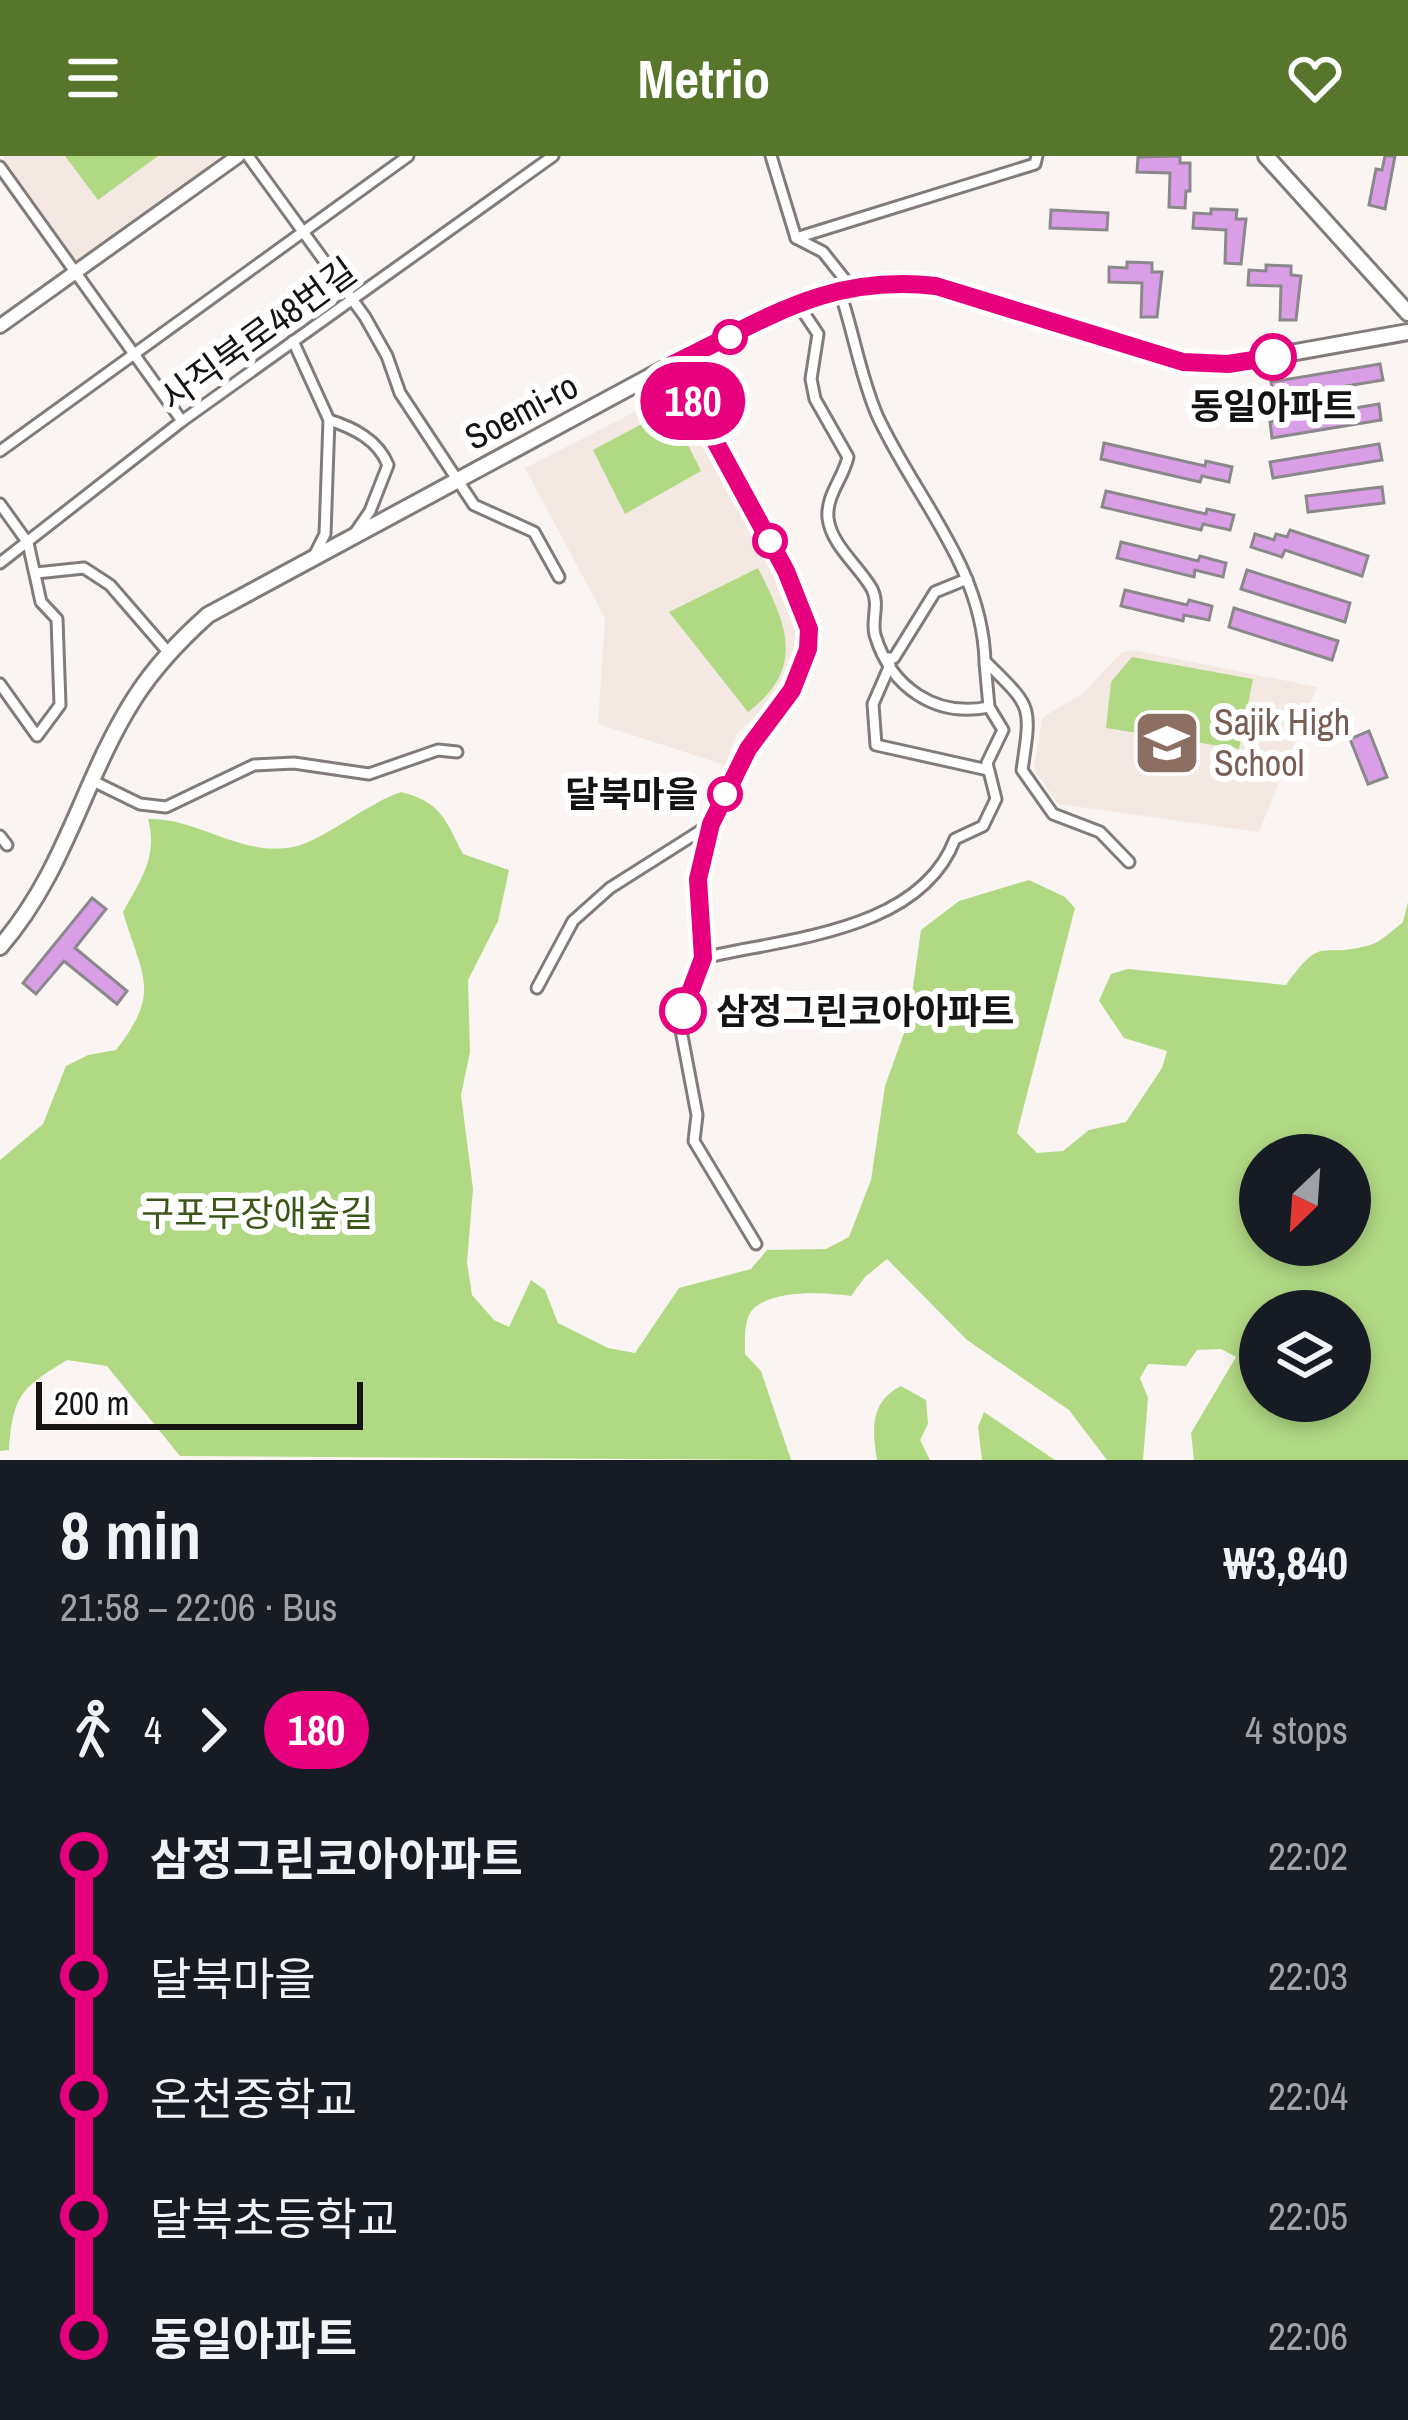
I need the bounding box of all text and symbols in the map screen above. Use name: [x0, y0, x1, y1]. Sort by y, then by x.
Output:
text: Metrio: [638, 42, 770, 115]
icon: menu: [60, 45, 126, 111]
icon: heart: [1282, 45, 1348, 111]
street label: 사직북로48번길: [150, 247, 366, 421]
unlabelled marker: [714, 321, 746, 353]
marker: 동일아파트: [1251, 335, 1295, 379]
street label: Soemi-ro: [456, 361, 586, 461]
line badge: 180: [624, 362, 762, 440]
text: 180: [664, 373, 722, 429]
place label: 동일아파트: [1190, 382, 1356, 430]
unlabelled marker: [754, 525, 786, 557]
place label: Sajik High School: [1214, 698, 1350, 787]
school or university icon: Sajik High School: [1132, 708, 1202, 778]
place label: 달북마을: [566, 770, 698, 818]
marker: 달북마을: [709, 778, 741, 810]
place label: 삼정그린코아아파트: [716, 987, 1014, 1035]
marker: 삼정그린코아아파트: [661, 989, 705, 1033]
north arrow: [1239, 1134, 1371, 1266]
map controls: [1239, 1134, 1371, 1422]
park label: 구포무장애숲길: [141, 1189, 373, 1237]
button: layers: [1239, 1290, 1371, 1422]
scale bar: [36, 1376, 363, 1429]
text: 200 m: [54, 1381, 129, 1425]
text: 8 min: [60, 1491, 201, 1580]
text: ₩3,840: [1224, 1532, 1348, 1593]
text: 21:58 – 22:06 · Bus: [60, 1581, 337, 1633]
icon: walk: [60, 1697, 126, 1763]
icon: forward: [180, 1697, 246, 1763]
text: 180: [288, 1702, 345, 1758]
text: 4: [144, 1704, 162, 1756]
text: 4 stops: [1245, 1704, 1348, 1756]
text: 삼정그린코아아파트: [150, 1828, 523, 1889]
text: 22:02: [1268, 1830, 1348, 1882]
text: 달북마을: [150, 1948, 316, 2009]
text: 22:03: [1268, 1950, 1348, 2002]
text: 온천중학교: [150, 2068, 357, 2129]
text: 22:04: [1268, 2070, 1348, 2122]
text: 달북초등학교: [150, 2188, 398, 2249]
text: 22:05: [1268, 2190, 1348, 2242]
text: 동일아파트: [150, 2308, 357, 2369]
text: 22:06: [1268, 2310, 1348, 2362]

